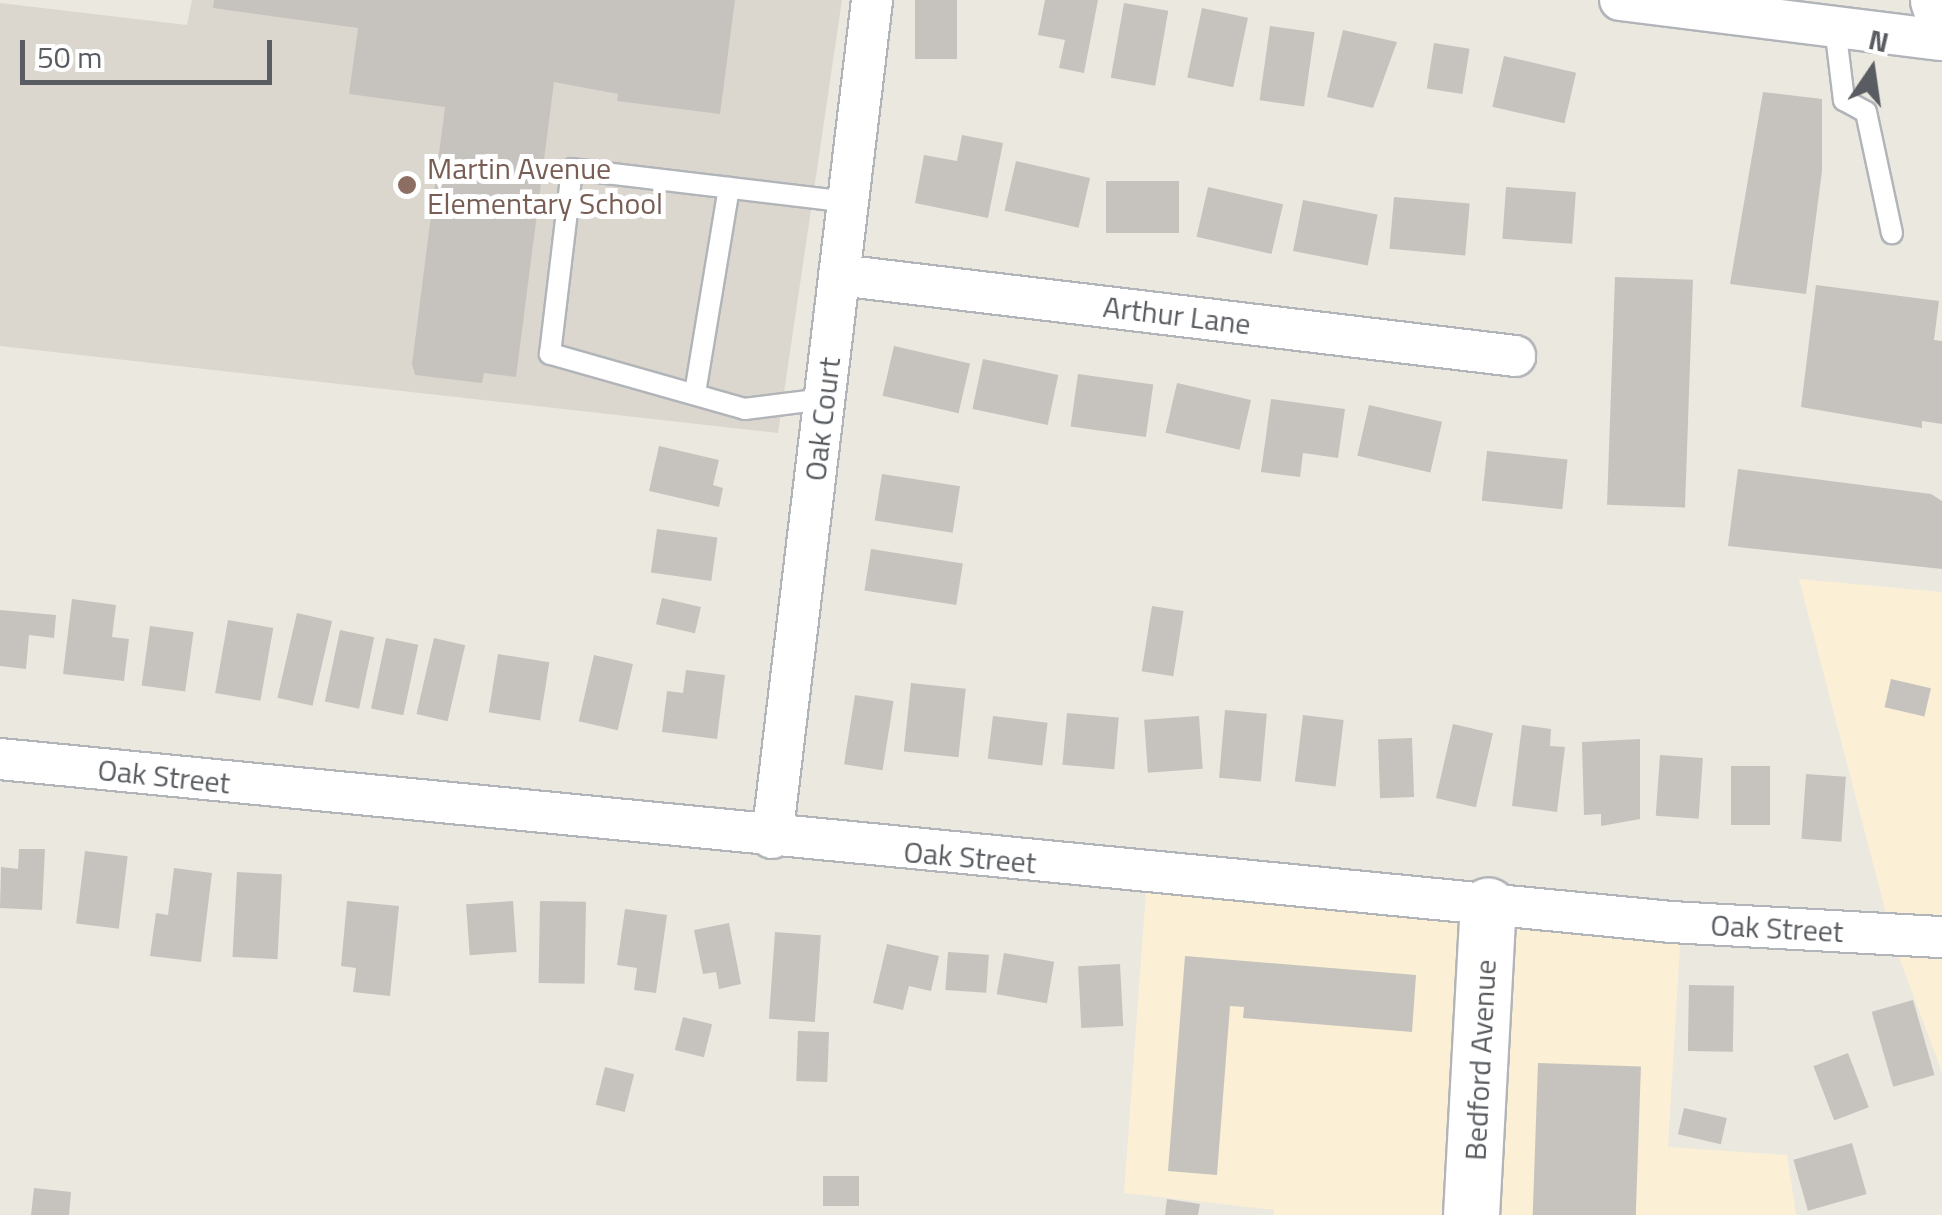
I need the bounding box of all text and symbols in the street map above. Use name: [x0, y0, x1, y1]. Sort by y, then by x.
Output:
text: N: [1865, 17, 1893, 63]
scale bar: [25, 20, 278, 82]
north arrow: [1822, 20, 1922, 120]
text: 50 m: [37, 34, 102, 80]
place label: Martin Avenue Elementary School: [427, 150, 663, 220]
marker: Martin Avenue Elementary School: [396, 174, 418, 196]
street label: Arthur Lane: [1101, 288, 1253, 342]
street label: Oak Court: [797, 355, 847, 483]
street label: Oak Street: [96, 751, 232, 801]
street label: Oak Street: [902, 833, 1038, 881]
street label: Oak Street: [1710, 907, 1844, 949]
street label: Bedford Avenue: [1457, 959, 1503, 1161]

